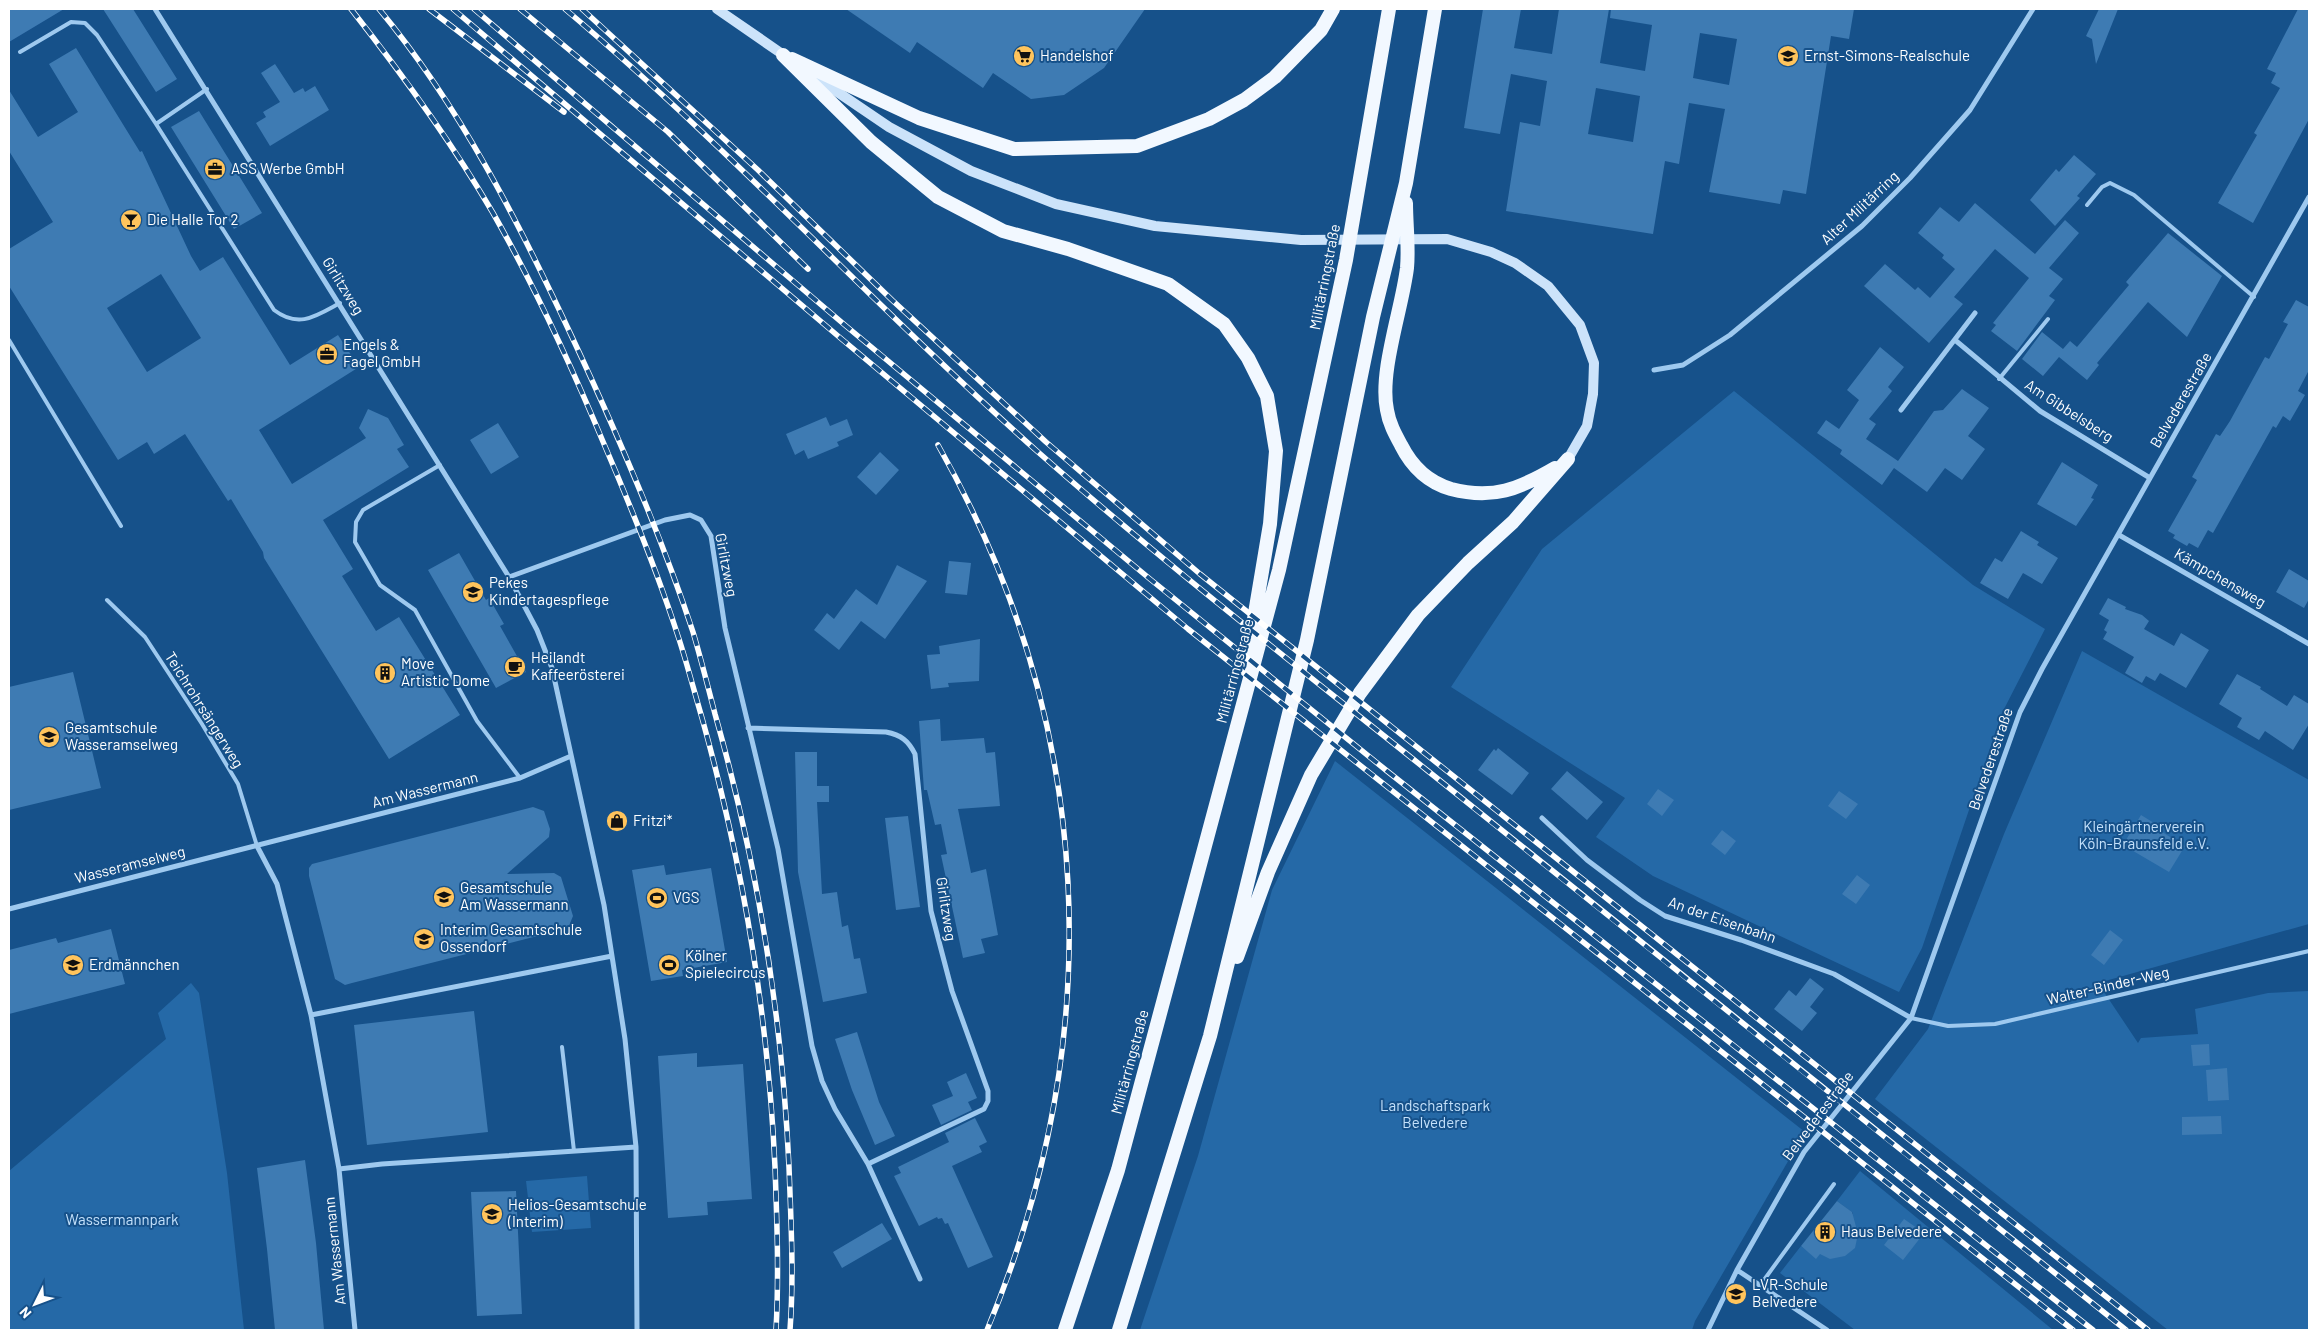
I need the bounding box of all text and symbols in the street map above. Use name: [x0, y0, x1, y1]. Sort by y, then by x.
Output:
supermarket icon: Handelshof: [1012, 44, 1036, 68]
school or university icon: Ernst-Simons-Realschule: [1776, 44, 1800, 68]
place label: Handelshof: [1040, 46, 1114, 64]
place label: Ernst-Simons-Realschule: [1804, 46, 1970, 64]
office icon: ASS Werbe GmbH: [203, 157, 227, 181]
place label: ASS Werbe GmbH: [231, 159, 345, 177]
street label: Alter Militärring: [1817, 167, 1902, 248]
bar icon: Die Halle Tor 2: [119, 208, 143, 232]
place label: Die Halle Tor 2: [147, 210, 239, 228]
street label: Militärringstraße: [1305, 222, 1343, 331]
street label: Girlitzweg: [319, 253, 369, 318]
place label: Engels & Fagel GmbH: [343, 335, 421, 370]
office icon: Engels & Fagel GmbH: [315, 342, 339, 366]
street label: Belvederestraße: [2146, 349, 2215, 450]
street label: Am Gibbelsberg: [2022, 375, 2117, 445]
street label: Girlitzweg: [712, 531, 742, 598]
street label: Kämpchensweg: [2172, 544, 2269, 611]
place label: Pekes Kindertagespflege: [489, 573, 609, 608]
school or university icon: Pekes Kindertagespflege: [461, 580, 485, 604]
street label: Militärringstraße: [1211, 616, 1257, 725]
street label: Teichrohrsängerweg: [162, 648, 248, 771]
place label: Heilandt Kaffeerösterei: [531, 648, 625, 683]
place label: Move Artistic Dome: [401, 654, 490, 689]
cafe icon: Heilandt Kaffeerösterei: [503, 655, 527, 679]
building icon: Move Artistic Dome: [373, 661, 397, 685]
street label: Belvederestraße: [1964, 705, 2016, 812]
place label: Gesamtschule Wasseramselweg: [65, 718, 178, 753]
school or university icon: Gesamtschule Wasseramselweg: [37, 725, 61, 749]
street label: Am Wassermann: [370, 767, 480, 811]
shop icon: Fritzi*: [605, 809, 629, 833]
place label: Fritzi*: [633, 811, 673, 829]
park label: Kleingärtnerverein Köln-Braunsfeld e.V.: [2078, 817, 2210, 852]
street label: Wasseramselweg: [73, 842, 187, 886]
street label: Girlitzweg: [933, 876, 961, 942]
place label: Gesamtschule Am Wassermann: [460, 878, 569, 913]
school or university icon: Gesamtschule Am Wassermann: [432, 885, 456, 909]
sports icon: VGS: [645, 886, 669, 910]
place label: VGS: [673, 888, 699, 906]
street label: An der Eisenbahn: [1666, 892, 1779, 946]
place label: Interim Gesamtschule Ossendorf: [440, 920, 582, 955]
school or university icon: Interim Gesamtschule Ossendorf: [412, 927, 436, 951]
place label: Kölner Spielecircus: [685, 946, 765, 981]
school or university icon: Erdmännchen: [61, 953, 85, 977]
sports icon: Kölner Spielecircus: [657, 953, 681, 977]
place label: Erdmännchen: [89, 955, 180, 973]
street label: Walter-Binder-Weg: [2045, 962, 2171, 1008]
street label: Militärringstraße: [1106, 1007, 1152, 1116]
street label: Belvederestraße: [1778, 1067, 1857, 1164]
park label: Landschaftspark Belvedere: [1380, 1096, 1490, 1131]
place label: Helios-Gesamtschule (Interim): [507, 1195, 647, 1230]
street label: Am Wassermann: [319, 1196, 349, 1306]
school or university icon: Helios-Gesamtschule (Interim): [480, 1202, 504, 1226]
park label: Wassermannpark: [66, 1210, 179, 1228]
building icon: Haus Belvedere: [1813, 1220, 1837, 1244]
place label: Haus Belvedere: [1841, 1222, 1942, 1240]
place label: LVR-Schule Belvedere: [1752, 1275, 1828, 1310]
north arrow: [10, 1279, 60, 1329]
school or university icon: LVR-Schule Belvedere: [1724, 1282, 1748, 1306]
text: N: [16, 1304, 34, 1322]

